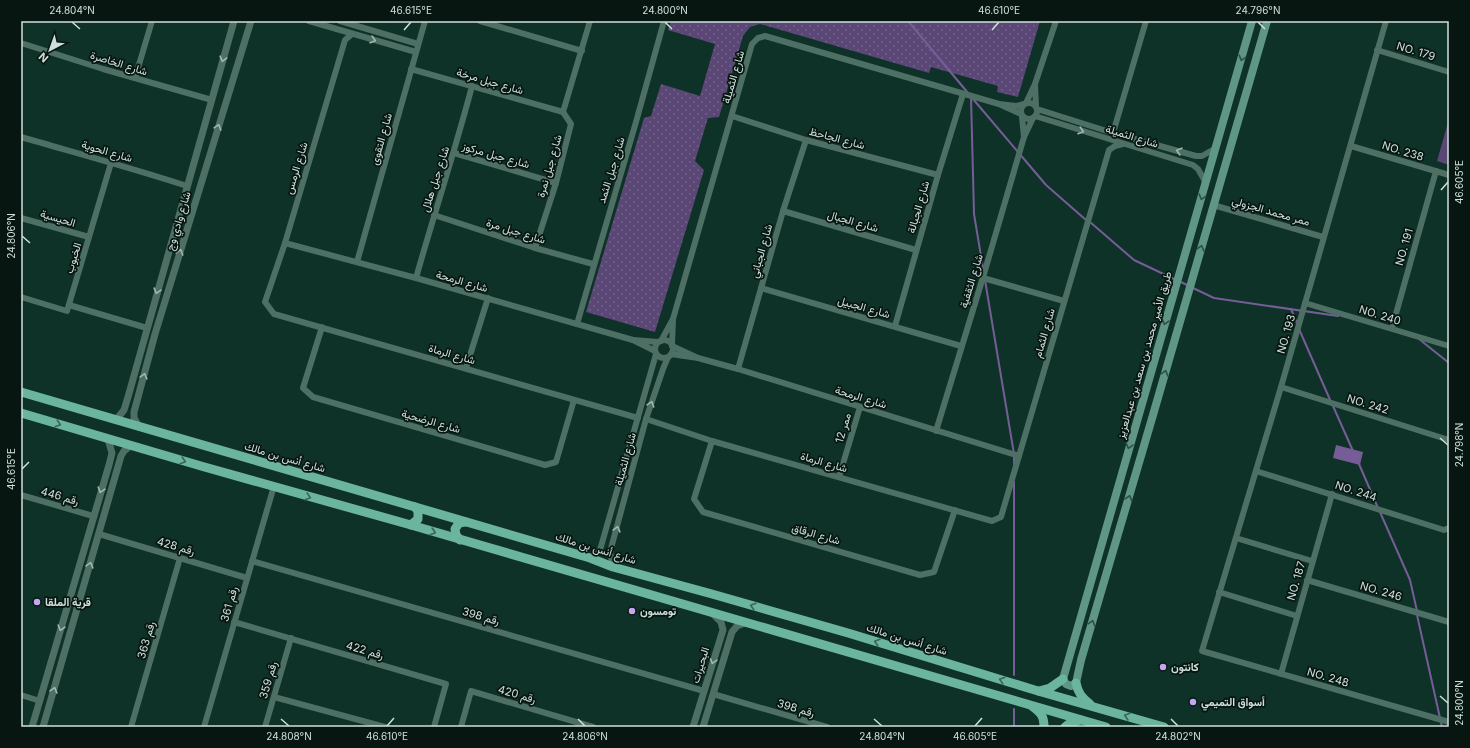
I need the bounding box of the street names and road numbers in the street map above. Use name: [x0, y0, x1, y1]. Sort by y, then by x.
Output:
street label: NO. 179: [1395, 38, 1437, 64]
street label: شارع الخاصرة: [88, 48, 150, 79]
street label: شارع الثميلة: [719, 49, 748, 105]
street label: شارع جبل مرخة: [455, 65, 525, 98]
street label: شارع التقوى: [367, 111, 396, 167]
street label: شارع الثميلة: [1104, 121, 1160, 152]
street label: شارع الجاحظ: [807, 124, 867, 153]
street label: شارع جبل نمرة: [533, 133, 566, 199]
street label: شارع جبل الثمد: [594, 135, 629, 205]
street label: شارع الحوية: [80, 137, 134, 166]
street label: شارع جبل مركوز: [459, 138, 532, 172]
street label: NO. 238: [1380, 138, 1426, 164]
street label: شارع الرمس: [281, 140, 312, 196]
street label: شارع جبل هلال: [418, 144, 453, 214]
street label: شارع الجبالة: [904, 179, 933, 235]
street label: شارع وادي وج: [162, 189, 197, 253]
street label: ممر محمد الجزولي: [1229, 193, 1312, 232]
street label: الحيسية: [39, 206, 77, 230]
street label: شارع الجبال: [826, 207, 880, 236]
street label: شارع جبل مرة: [484, 215, 548, 248]
street label: شارع الجباني: [747, 222, 778, 280]
street label: NO. 191: [1392, 227, 1416, 267]
street label: الخبوب: [62, 241, 84, 275]
street label: شارع الثقفية: [956, 252, 987, 310]
street label: شارع الرمحة: [434, 267, 490, 296]
street label: طريق الأمير محمد بن سعد بن عبدالعزيز: [1113, 270, 1175, 441]
street label: شارع الجبيل: [836, 293, 892, 322]
street label: NO. 240: [1357, 302, 1403, 328]
street label: شارع الثمام: [1030, 306, 1059, 360]
street label: NO. 193: [1274, 312, 1298, 355]
street label: شارع الرماة: [427, 341, 477, 368]
street label: شارع الرمحة: [833, 382, 889, 413]
street label: NO. 242: [1345, 391, 1391, 417]
street label: شارع الرضحية: [400, 406, 462, 437]
street label: ممر 12: [832, 411, 854, 445]
street label: شارع الثميلة: [611, 431, 640, 487]
street label: شارع أنس بن مالك: [243, 439, 328, 476]
street label: شارع الرماة: [799, 449, 849, 476]
street label: NO. 244: [1333, 478, 1379, 504]
street label: رقم 446: [39, 484, 81, 509]
street label: شارع الرقاق: [790, 520, 842, 549]
street label: شارع أنس بن مالك: [554, 529, 638, 568]
street label: رقم 428: [155, 534, 197, 559]
street label: NO. 187: [1284, 560, 1308, 602]
street label: NO. 246: [1358, 578, 1404, 604]
street label: رقم 361: [217, 584, 242, 624]
street label: رقم 398: [460, 604, 502, 629]
street label: رقم 363: [134, 619, 159, 661]
street label: شارع أنس بن مالك: [865, 620, 949, 659]
street label: رقم 422: [344, 638, 386, 663]
street label: البحيرات: [688, 645, 712, 685]
street label: رقم 359: [256, 659, 281, 701]
street label: NO. 248: [1305, 664, 1351, 690]
street label: رقم 420: [496, 682, 538, 707]
street label: رقم 398: [775, 696, 817, 721]

